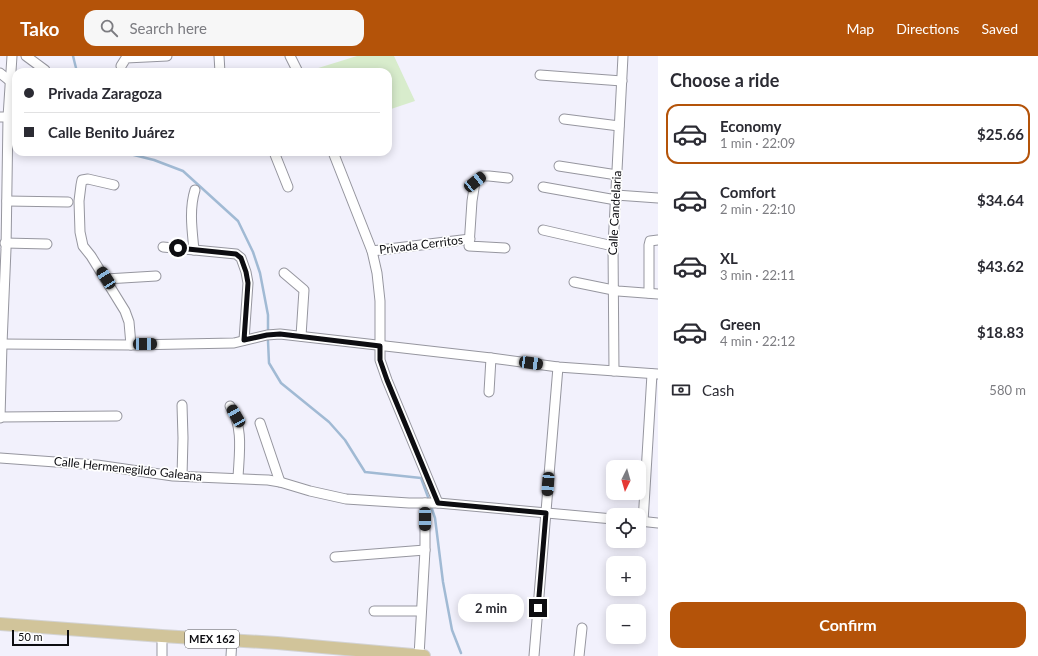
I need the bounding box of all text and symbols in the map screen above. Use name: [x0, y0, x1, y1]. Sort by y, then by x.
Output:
search box: [84, 10, 364, 46]
text: Tako: [20, 17, 60, 40]
icon: search: [98, 17, 120, 39]
text: Search here: [130, 19, 207, 37]
text: Map: [847, 20, 874, 37]
text: Directions: [896, 20, 959, 37]
text: Saved: [981, 20, 1018, 37]
text: Choose a ride: [670, 69, 779, 91]
text: Privada Zaragoza: [48, 84, 162, 102]
icon: car: [672, 116, 708, 152]
text: Economy: [720, 117, 781, 135]
text: Calle Benito Juárez: [48, 123, 175, 141]
text: $25.66: [977, 125, 1024, 143]
text: 1 min · 22:09: [720, 135, 795, 151]
car: [462, 170, 488, 194]
street label: Calle Candelaria: [605, 170, 624, 256]
icon: car: [672, 182, 708, 218]
text: Comfort: [720, 183, 776, 201]
text: $34.64: [977, 191, 1024, 209]
text: 2 min · 22:10: [720, 201, 795, 217]
street label: Privada Cerritos: [378, 232, 464, 257]
route start: [169, 239, 187, 257]
icon: car: [672, 248, 708, 284]
text: XL: [720, 249, 738, 267]
text: $43.62: [977, 257, 1024, 275]
car: [94, 265, 118, 291]
text: 3 min · 22:11: [720, 267, 795, 283]
icon: car: [672, 314, 708, 350]
text: Green: [720, 315, 761, 333]
text: $18.83: [977, 323, 1024, 341]
text: 4 min · 22:12: [720, 333, 795, 349]
car: [133, 338, 157, 350]
car: [518, 355, 544, 371]
icon: cash: [670, 379, 692, 401]
text: Cash: [702, 381, 734, 399]
text: 580 m: [989, 382, 1026, 398]
car: [225, 403, 247, 429]
street label: Calle Hermenegildo Galeana: [53, 453, 203, 484]
north arrow: [606, 460, 646, 500]
map controls: [606, 460, 646, 644]
car: [541, 472, 555, 496]
car: [419, 507, 431, 531]
button: locate: [606, 508, 646, 548]
button: +: [606, 556, 646, 596]
callout: 2 min: [458, 594, 524, 622]
route end: [529, 599, 547, 617]
text: 2 min: [475, 600, 507, 616]
button: Confirm: [670, 602, 1026, 648]
button: −: [606, 604, 646, 644]
scale bar: [12, 628, 69, 647]
text: 50 m: [18, 630, 43, 643]
road number: MEX 162: [185, 630, 239, 648]

